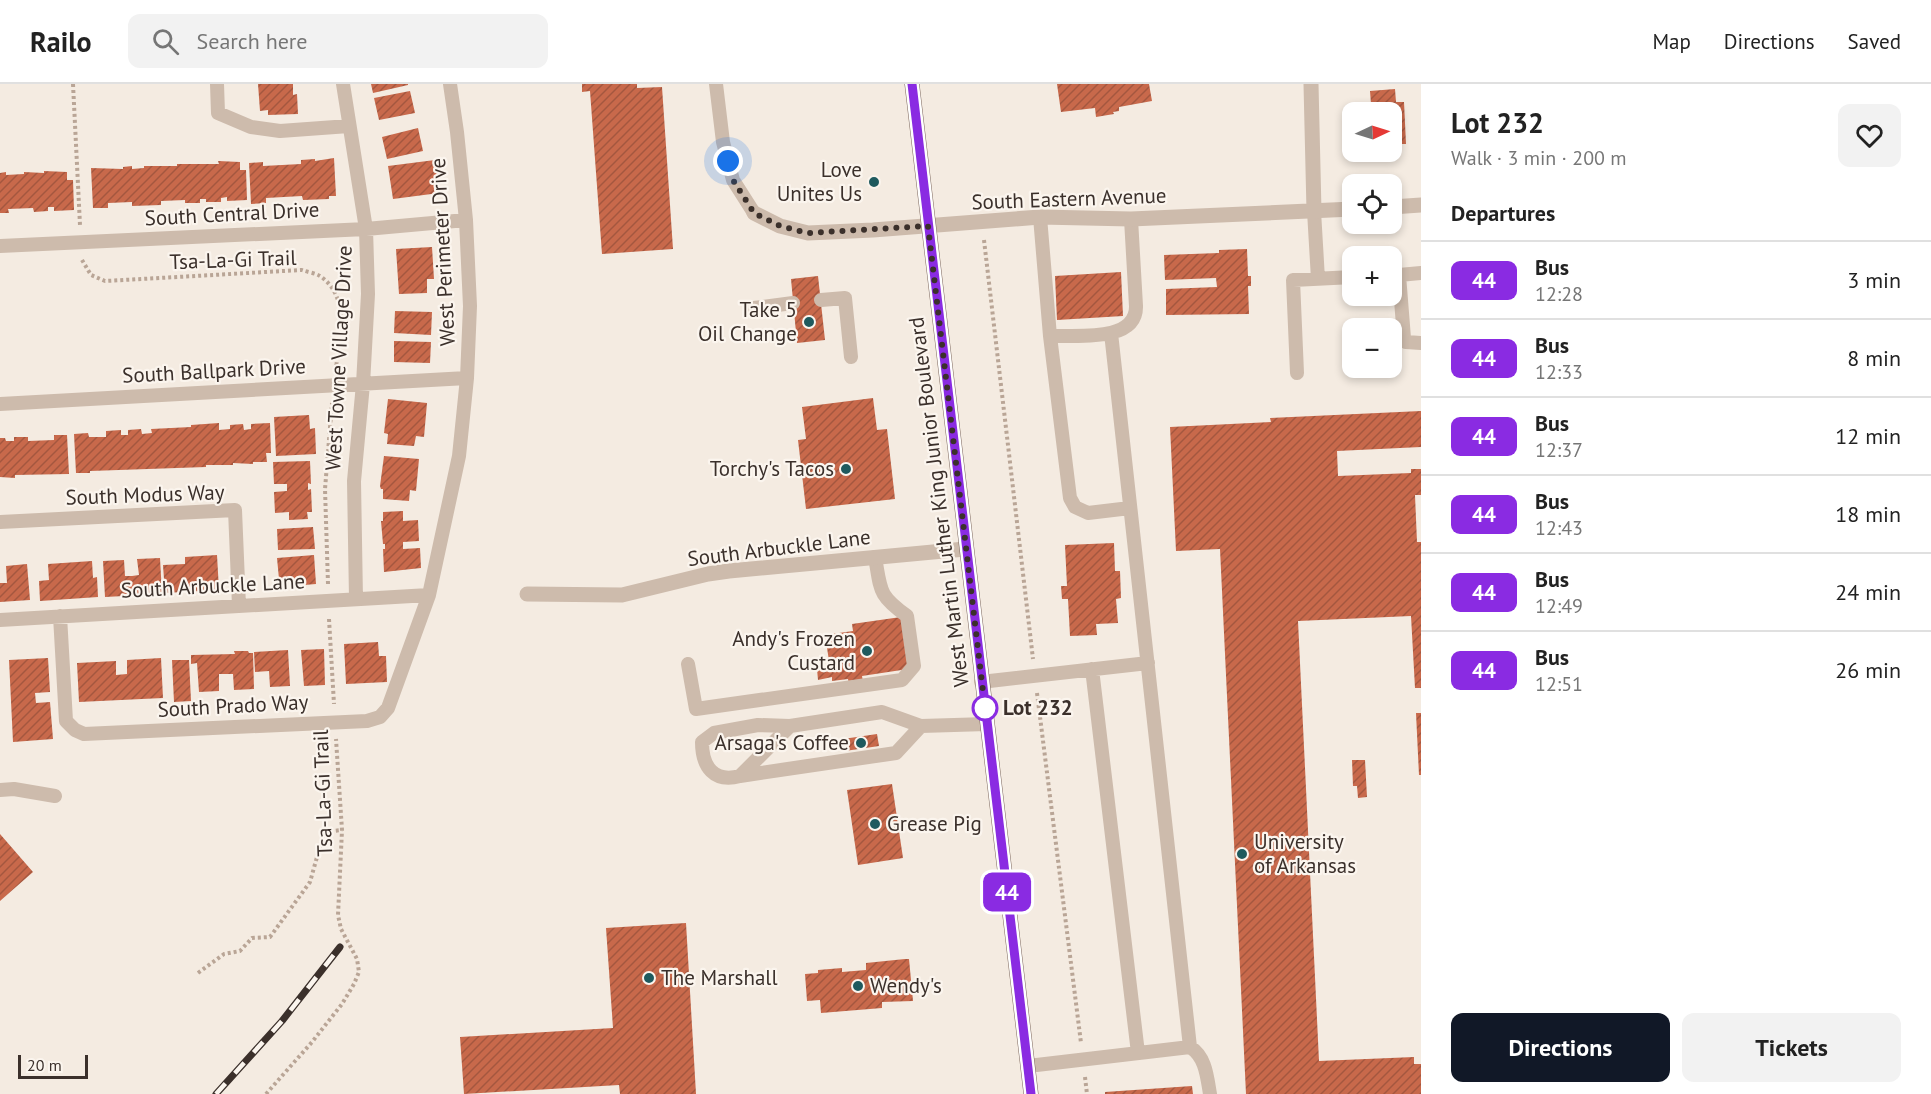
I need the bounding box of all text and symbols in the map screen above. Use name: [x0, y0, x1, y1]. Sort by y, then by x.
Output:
search box: [128, 14, 548, 68]
text: Railo: [30, 23, 92, 60]
icon: search: [149, 25, 182, 58]
text: Search here: [197, 27, 308, 55]
text: Map: [1652, 28, 1691, 55]
text: Directions: [1724, 28, 1815, 55]
text: Saved: [1848, 28, 1901, 55]
north arrow: [1342, 102, 1402, 162]
map controls: [1342, 102, 1402, 378]
text: Lot 232: [1451, 104, 1544, 141]
button: heart: [1838, 104, 1901, 167]
text: Walk · 3 min · 200 m: [1451, 145, 1627, 171]
your location: [713, 146, 743, 176]
place label: Love Unites Us: [777, 156, 862, 207]
street label: West Perimeter Drive: [424, 157, 461, 347]
button: locate: [1342, 174, 1402, 234]
marker: Love Unites Us: [867, 175, 881, 189]
street label: South Eastern Avenue: [971, 182, 1167, 215]
street label: South Central Drive: [144, 195, 320, 232]
text: Departures: [1451, 199, 1555, 227]
street label: Tsa-La-Gi Trail: [169, 244, 297, 275]
street label: West Towne Village Drive: [319, 245, 358, 471]
button: +: [1342, 246, 1402, 306]
text: Bus: [1535, 253, 1569, 281]
text: 3 min: [1847, 266, 1901, 294]
text: 44: [1472, 267, 1496, 294]
text: 12:28: [1535, 281, 1583, 307]
place label: Take 5 Oil Change: [698, 296, 797, 347]
marker: Take 5 Oil Change: [802, 315, 816, 329]
street label: West Martin Luther King Junior Boulevard: [902, 315, 975, 689]
button: −: [1342, 318, 1402, 378]
text: Bus: [1535, 331, 1569, 359]
text: 8 min: [1847, 344, 1901, 372]
text: 44: [1472, 345, 1496, 372]
street label: South Ballpark Drive: [121, 352, 307, 389]
text: 12:33: [1535, 359, 1583, 385]
text: Bus: [1535, 409, 1569, 437]
text: 12 min: [1835, 422, 1901, 450]
text: 44: [1472, 423, 1496, 450]
text: 12:37: [1535, 437, 1583, 463]
place label: Torchy's Tacos: [710, 455, 834, 482]
marker: Torchy's Tacos: [839, 462, 853, 476]
street label: South Modus Way: [65, 478, 225, 511]
text: Bus: [1535, 487, 1569, 515]
text: 18 min: [1835, 500, 1901, 528]
text: 44: [1472, 501, 1496, 528]
text: 12:43: [1535, 515, 1583, 541]
street label: South Arbuckle Lane: [686, 523, 872, 572]
text: Bus: [1535, 565, 1569, 593]
street label: South Arbuckle Lane: [120, 567, 306, 604]
text: 24 min: [1835, 578, 1901, 606]
text: 44: [1472, 579, 1496, 606]
text: 12:49: [1535, 593, 1583, 619]
place label: Andy's Frozen Custard: [732, 625, 855, 676]
text: Bus: [1535, 643, 1569, 671]
marker: Andy's Frozen Custard: [860, 644, 874, 658]
text: 26 min: [1835, 656, 1901, 684]
text: 44: [1472, 657, 1496, 684]
text: 12:51: [1535, 671, 1583, 697]
street label: South Prado Way: [157, 688, 309, 723]
place label: Lot 232: [1003, 694, 1073, 721]
marker: Lot 232: [972, 695, 998, 721]
street label: Tsa-La-Gi Trail: [307, 729, 338, 857]
place label: Arsaga's Coffee: [715, 729, 849, 756]
marker: Arsaga's Coffee: [854, 736, 868, 750]
place label: Grease Pig: [887, 810, 982, 837]
marker: Grease Pig: [868, 817, 882, 831]
place label: University of Arkansas: [1254, 828, 1356, 879]
marker: University of Arkansas: [1235, 847, 1249, 861]
line badge: 44: [980, 872, 1034, 912]
text: 44: [995, 879, 1019, 906]
place label: The Marshall: [661, 964, 778, 991]
marker: The Marshall: [642, 971, 656, 985]
place label: Wendy's: [870, 972, 942, 999]
marker: Wendy's: [851, 979, 865, 993]
button: Directions: [1451, 1013, 1670, 1082]
button: Tickets: [1682, 1013, 1901, 1082]
scale bar: [18, 1052, 88, 1080]
text: 20 m: [27, 1055, 62, 1075]

